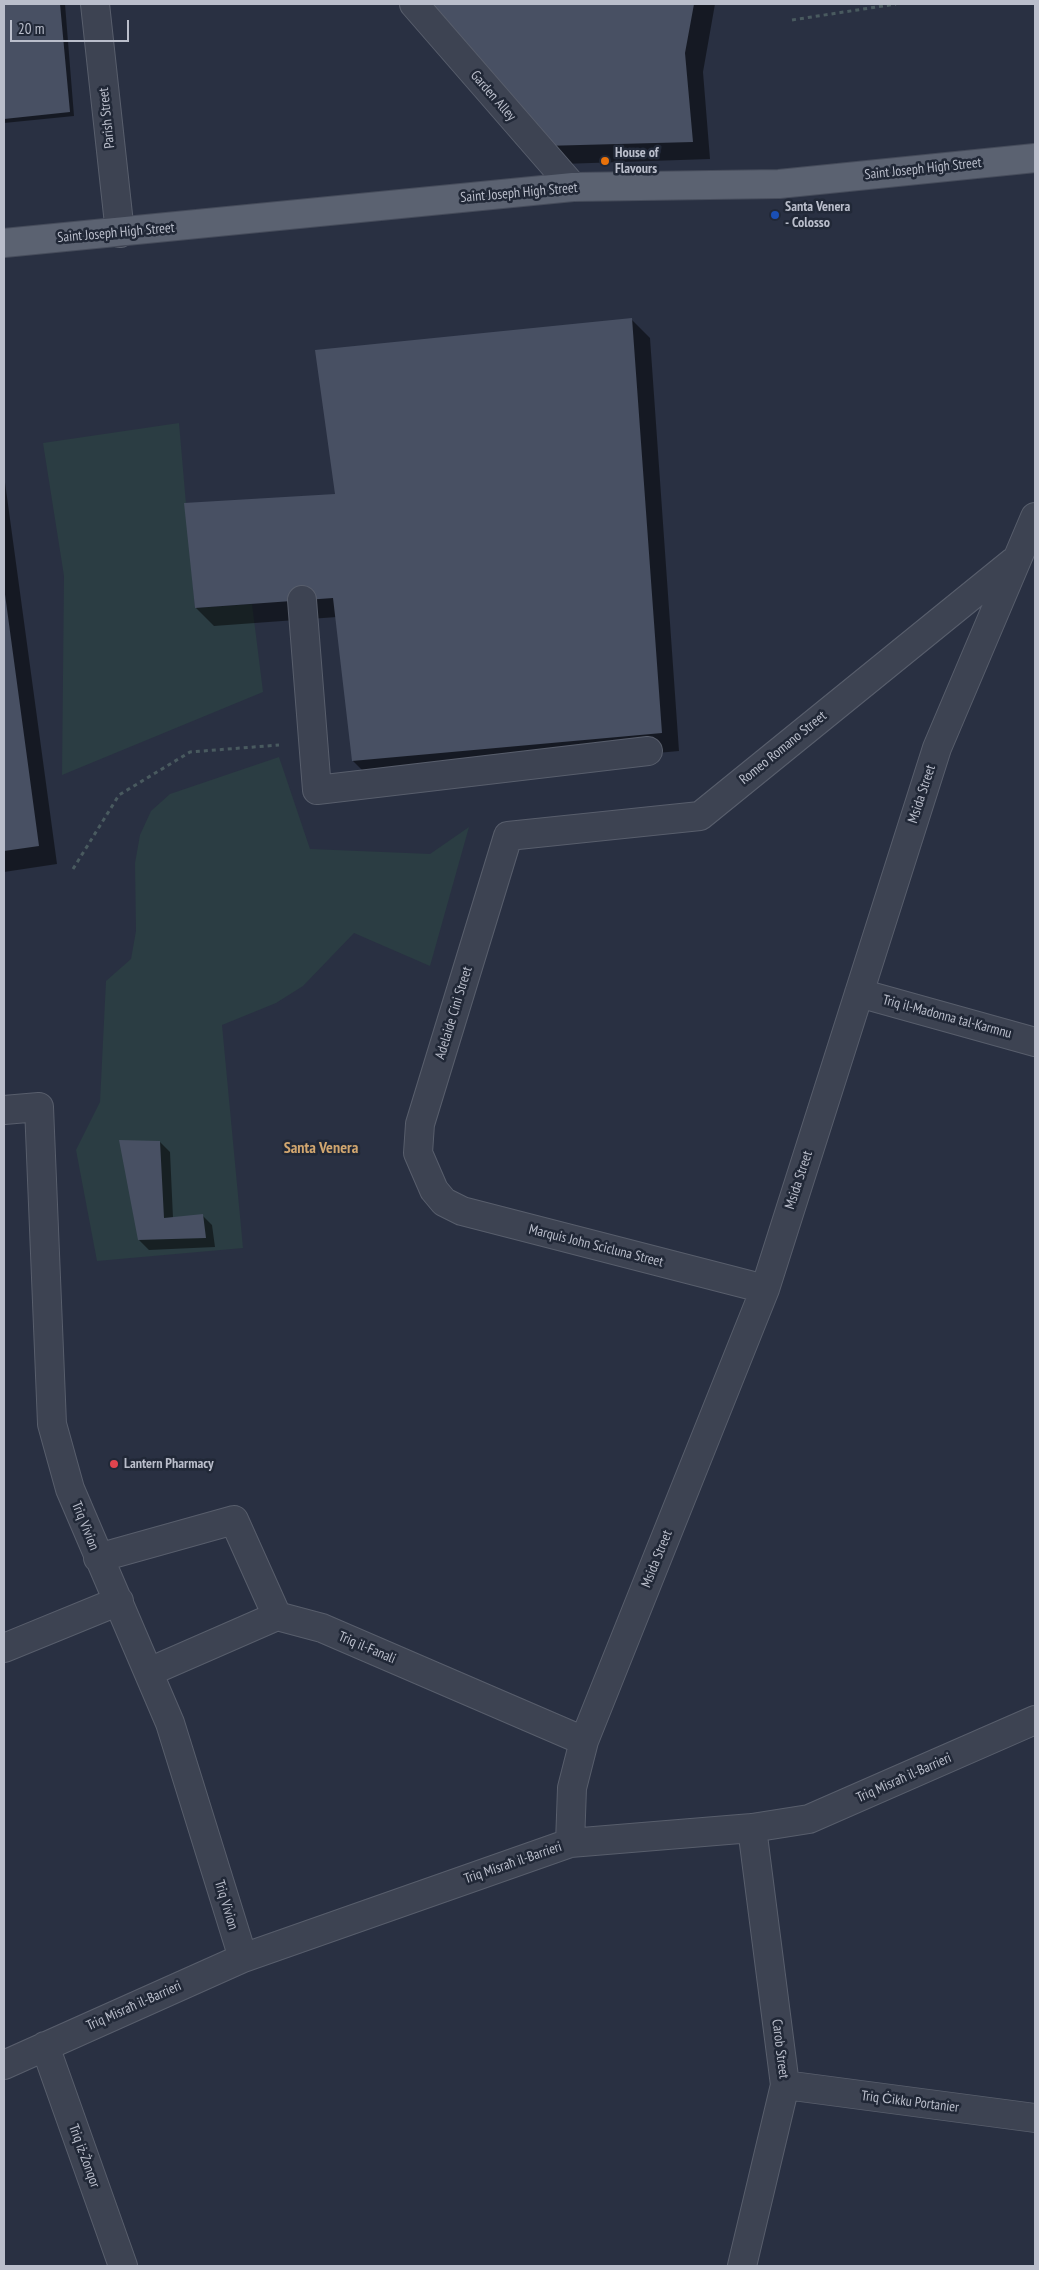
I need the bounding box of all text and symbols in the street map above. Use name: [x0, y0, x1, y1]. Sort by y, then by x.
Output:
scale bar: [12, 10, 131, 42]
text: 20 m: [18, 19, 44, 38]
street label: Garden Alley: [467, 67, 519, 125]
street label: Parish Street: [95, 87, 119, 149]
place label: House of Flavours: [615, 145, 659, 178]
marker: House of Flavours: [599, 155, 611, 167]
street label: Saint Joseph High Street: [864, 155, 982, 183]
street label: Saint Joseph High Street: [460, 180, 578, 206]
place label: Santa Venera - Colosso: [785, 199, 850, 232]
marker: Santa Venera - Colosso: [769, 209, 781, 221]
street label: Saint Joseph High Street: [57, 220, 175, 246]
street label: Romeo Romano Street: [736, 708, 830, 788]
street label: Msida Street: [905, 763, 939, 825]
street label: Adelaide Cini Street: [432, 965, 476, 1061]
street label: Triq il-Madonna tal-Karmnu: [881, 992, 1013, 1042]
district label: Santa Venera: [284, 1138, 358, 1158]
street label: Msida Street: [782, 1149, 816, 1211]
street label: Marquis John Scicluna Street: [527, 1221, 665, 1271]
place label: Lantern Pharmacy: [124, 1456, 214, 1472]
marker: Lantern Pharmacy: [108, 1458, 120, 1470]
street label: Triq Vivion: [68, 1499, 102, 1553]
street label: Msida Street: [638, 1528, 676, 1590]
street label: Triq il-Fanali: [336, 1628, 398, 1668]
street label: Triq Misraħ il-Barrieri: [854, 1750, 954, 1806]
street label: Triq Misraħ il-Barrieri: [462, 1838, 564, 1888]
street label: Triq Vivion: [210, 1878, 242, 1932]
street label: Triq Misraħ il-Barrieri: [84, 1978, 184, 2034]
street label: Carob Street: [768, 2018, 792, 2080]
street label: Triq Ċikku Portanier: [860, 2088, 960, 2116]
street label: Triq iż-Żonqor: [65, 2122, 103, 2190]

